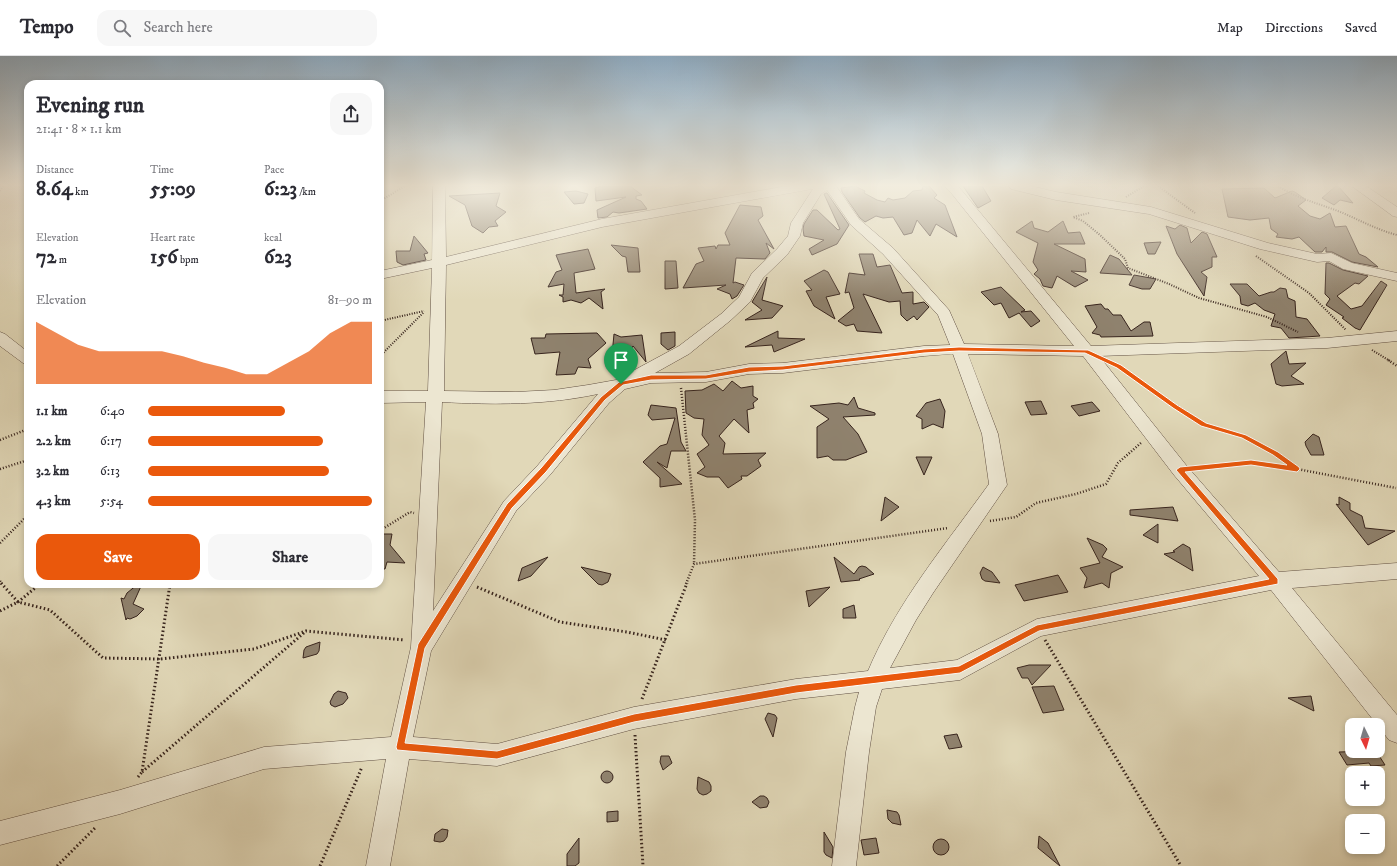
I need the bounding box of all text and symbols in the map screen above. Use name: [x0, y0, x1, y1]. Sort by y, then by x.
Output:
search box: [97, 10, 377, 46]
text: Tempo: [20, 16, 73, 39]
icon: search: [111, 17, 133, 39]
text: Search here: [143, 18, 213, 37]
text: Map: [1217, 19, 1243, 37]
text: Directions: [1265, 19, 1323, 37]
text: Saved: [1345, 19, 1377, 37]
text: Evening run: [36, 92, 144, 119]
button: share: [330, 93, 372, 135]
text: 21:41 · 8 × 1.1 km: [36, 121, 121, 137]
text: Distance: [36, 163, 74, 177]
text: Time: [150, 163, 174, 177]
text: Pace: [264, 163, 284, 177]
text: 8.64: [36, 177, 73, 202]
text: 55:09: [150, 177, 196, 202]
text: 6:23: [264, 177, 297, 202]
text: km: [73, 185, 89, 199]
text: /km: [297, 185, 316, 199]
text: Elevation: [36, 231, 79, 245]
text: Heart rate: [150, 231, 195, 245]
text: kcal: [264, 231, 282, 245]
text: 72: [36, 245, 56, 270]
text: 156: [150, 245, 178, 270]
text: 623: [264, 245, 292, 270]
text: m: [56, 253, 67, 267]
text: bpm: [178, 253, 199, 267]
text: Elevation: [36, 292, 86, 308]
text: 81–90 m: [328, 292, 372, 308]
pin: [604, 343, 638, 384]
icon: arrive: [610, 349, 632, 371]
text: 1.1 km: [36, 403, 68, 419]
text: 6:40: [100, 403, 125, 419]
text: 2.2 km: [36, 433, 71, 449]
text: 6:17: [100, 433, 122, 449]
text: 3.2 km: [36, 463, 69, 479]
text: 6:13: [100, 463, 120, 479]
text: 4.3 km: [36, 493, 71, 509]
text: 5:54: [100, 493, 123, 509]
button: Save: [36, 534, 200, 580]
button: Share: [208, 534, 372, 580]
north arrow: [1345, 718, 1385, 758]
map controls: [1345, 718, 1385, 854]
button: +: [1345, 766, 1385, 806]
button: −: [1345, 814, 1385, 854]

